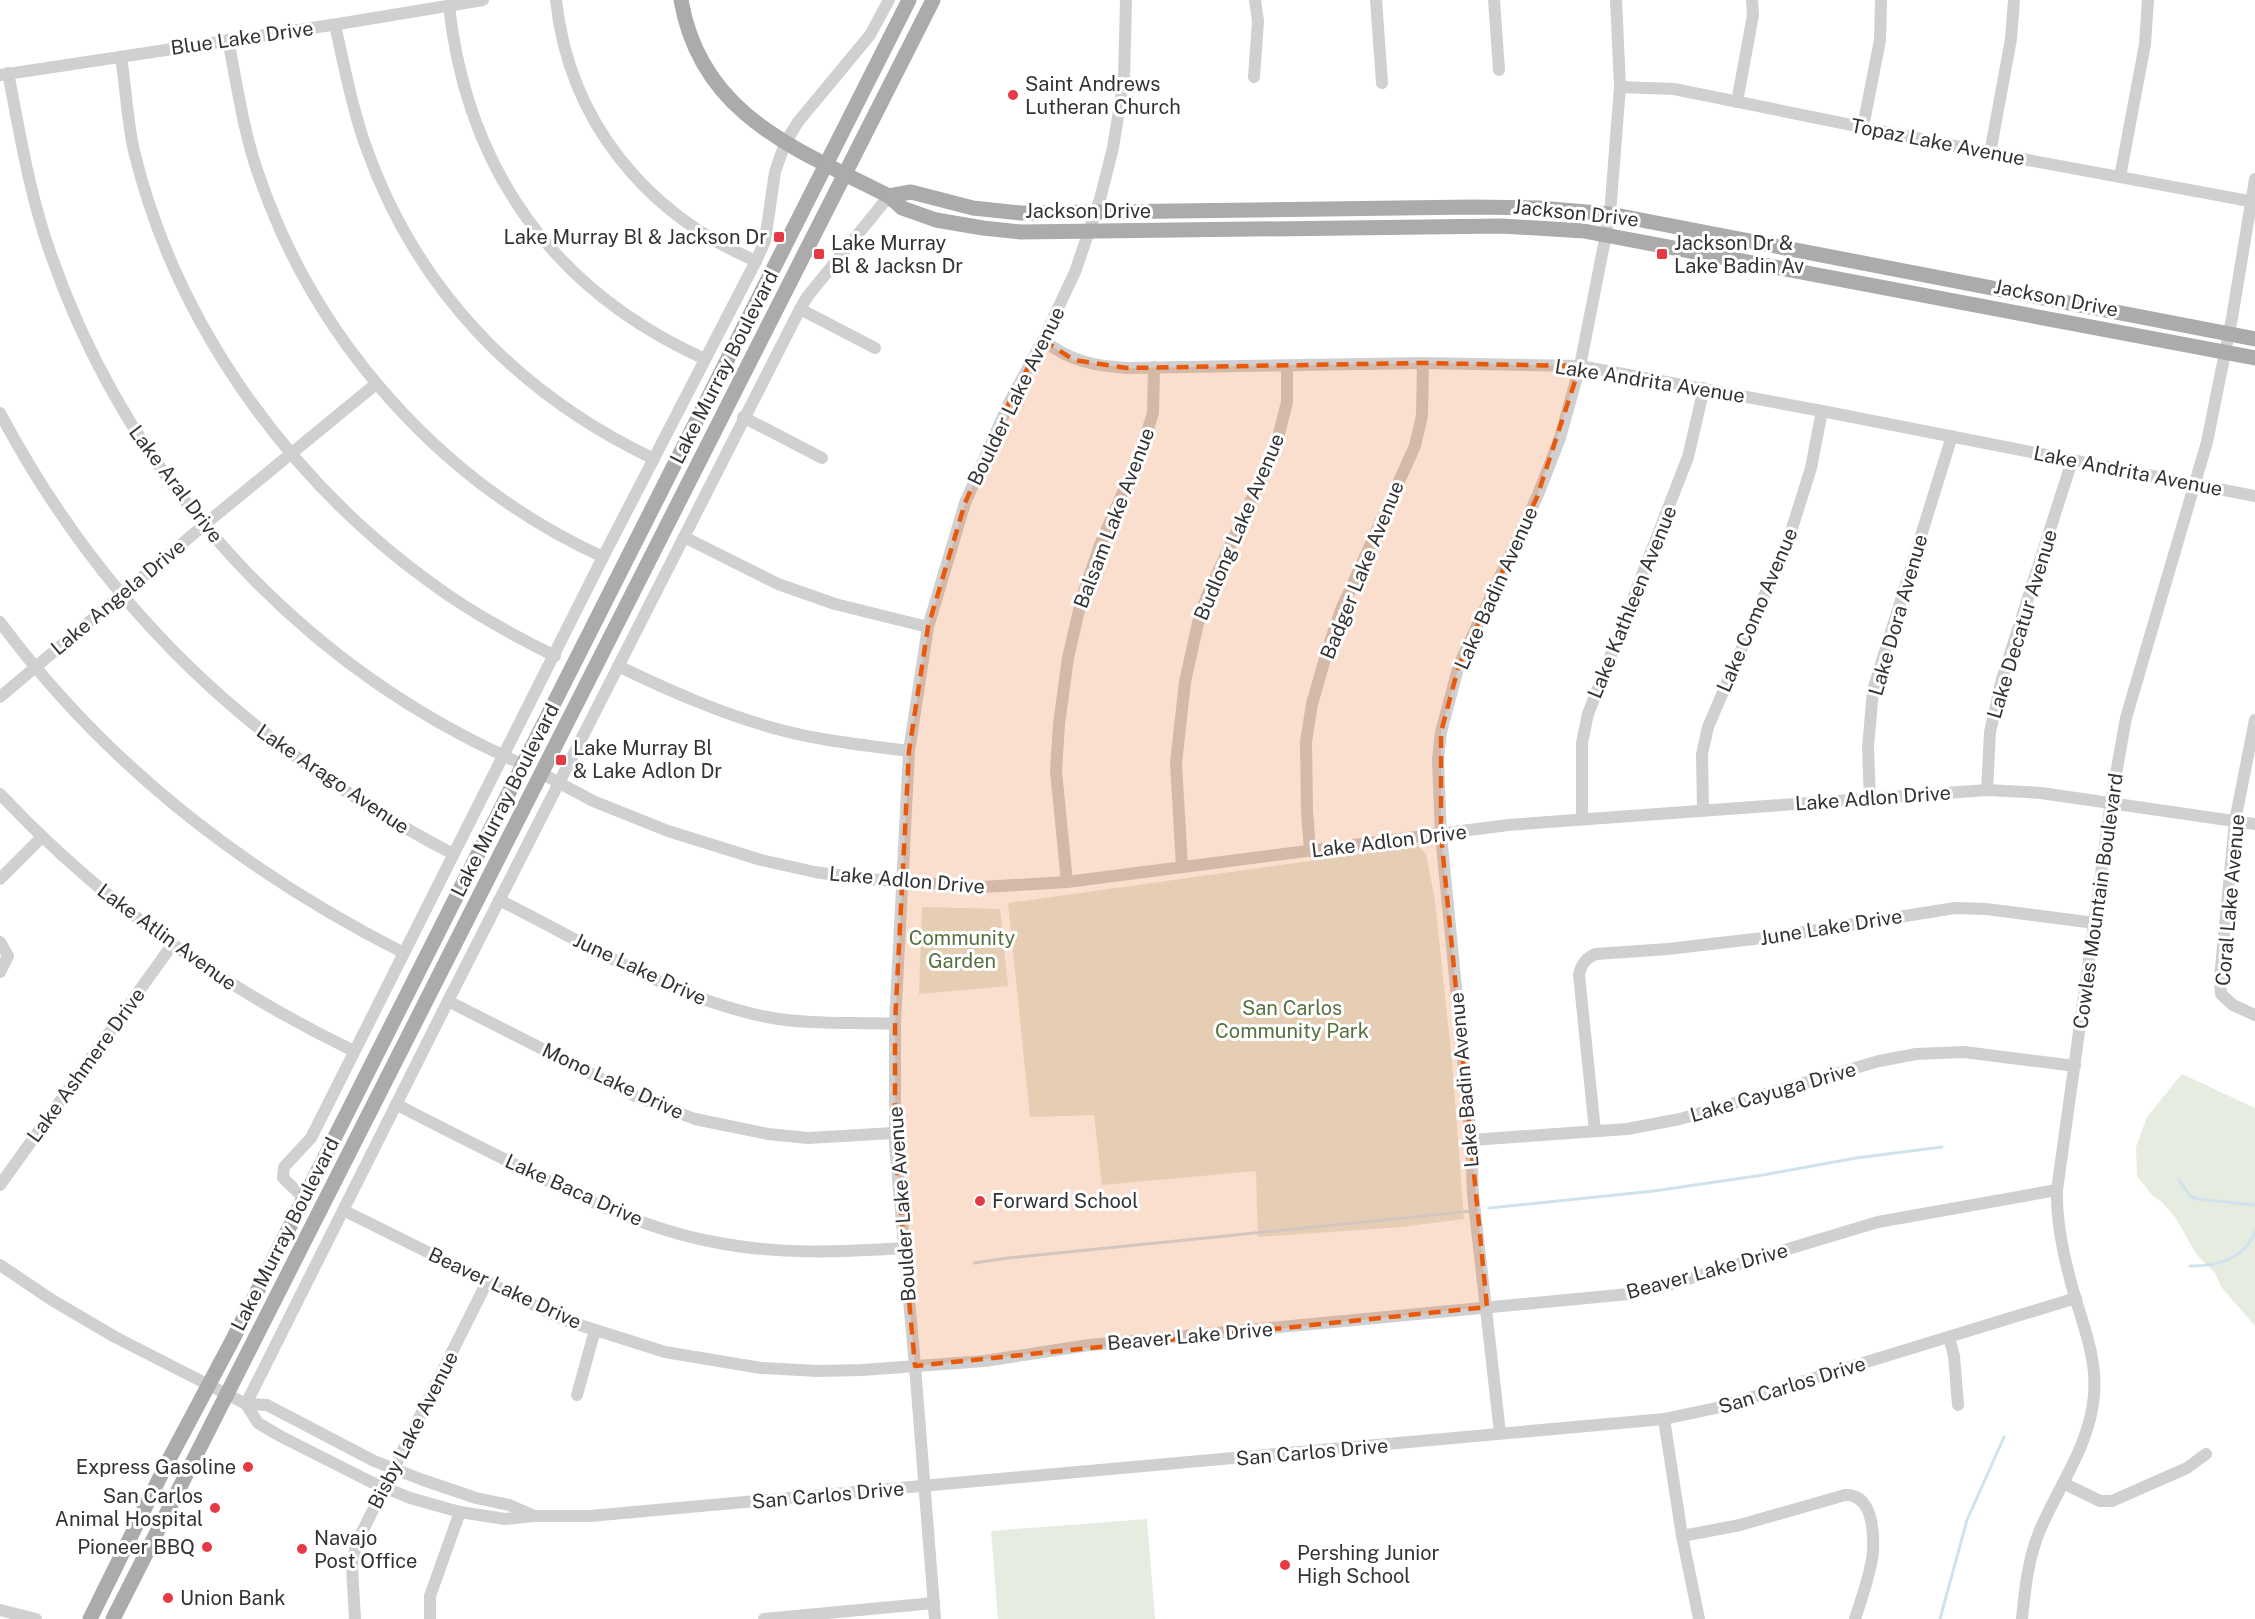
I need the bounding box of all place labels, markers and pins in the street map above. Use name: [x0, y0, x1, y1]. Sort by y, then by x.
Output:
place label: Saint Andrews Lutheran Church: [1025, 72, 1181, 119]
marker: Saint Andrews Lutheran Church: [1006, 88, 1020, 102]
place label: Lake Murray Bl & Jackson Dr: [504, 225, 767, 249]
marker: Lake Murray Bl & Jackson Dr: [772, 230, 786, 244]
place label: Lake Murray Bl & Jacksn Dr: [831, 231, 963, 278]
place label: Jackson Dr & Lake Badin Av: [1674, 231, 1804, 278]
marker: Lake Murray Bl & Jacksn Dr: [812, 247, 826, 261]
marker: Jackson Dr & Lake Badin Av: [1655, 247, 1669, 261]
place label: Lake Murray Bl & Lake Adlon Dr: [573, 736, 722, 783]
marker: Lake Murray Bl & Lake Adlon Dr: [554, 753, 568, 767]
place label: Forward School: [992, 1189, 1138, 1213]
marker: Forward School: [973, 1194, 987, 1208]
place label: Express Gasoline: [76, 1455, 236, 1479]
marker: Express Gasoline: [241, 1460, 255, 1474]
place label: San Carlos Animal Hospital: [55, 1484, 203, 1531]
marker: San Carlos Animal Hospital: [208, 1501, 222, 1515]
place label: Navajo Post Office: [314, 1526, 417, 1573]
place label: Pioneer BBQ: [77, 1535, 195, 1559]
marker: Pioneer BBQ: [200, 1540, 214, 1554]
place label: Pershing Junior High School: [1297, 1541, 1440, 1588]
marker: Navajo Post Office: [295, 1542, 309, 1556]
marker: Pershing Junior High School: [1278, 1558, 1292, 1572]
place label: Union Bank: [180, 1586, 285, 1610]
marker: Union Bank: [161, 1591, 175, 1605]

